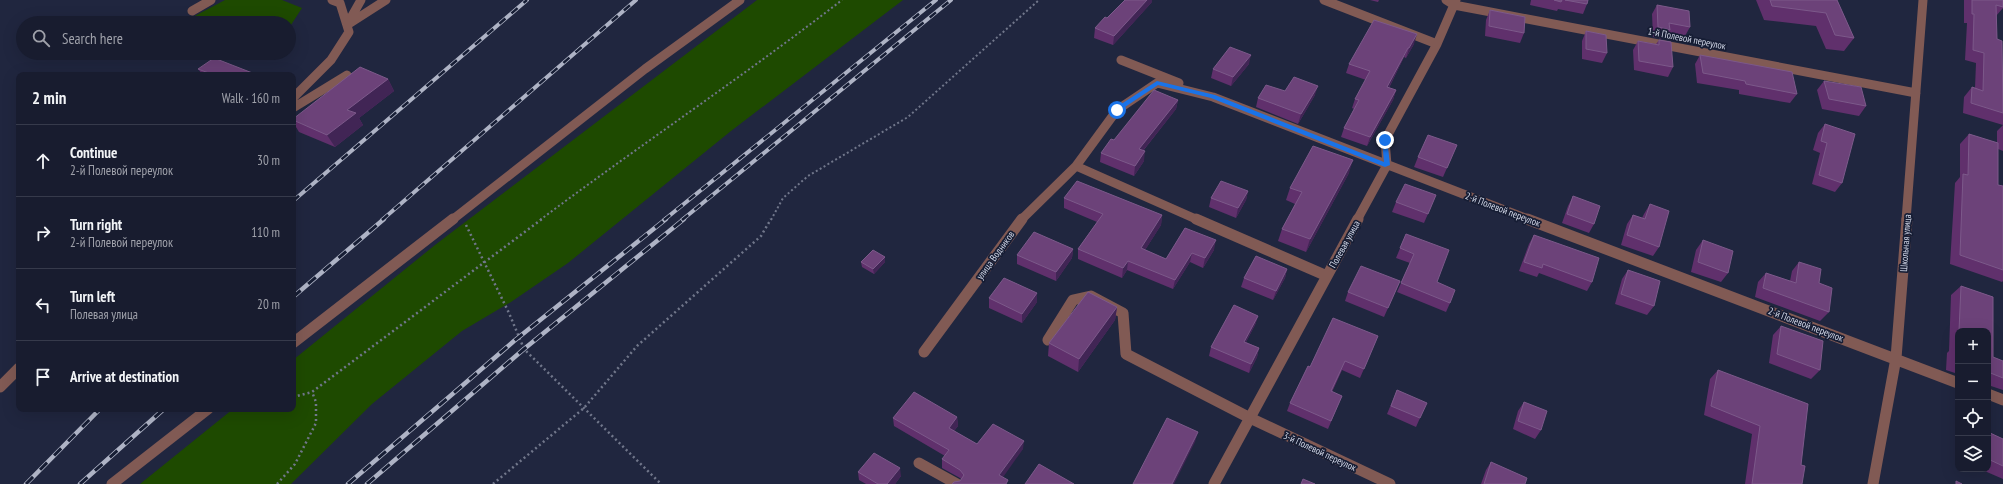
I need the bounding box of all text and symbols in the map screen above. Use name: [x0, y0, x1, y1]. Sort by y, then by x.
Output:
search box: [16, 16, 296, 60]
street label: 1-й Полевой переулок: [1647, 25, 1727, 52]
icon: search: [30, 27, 52, 49]
text: Search here: [62, 29, 123, 48]
text: 2 min: [32, 87, 66, 109]
text: Walk · 160 m: [222, 90, 280, 107]
route start: [1108, 101, 1126, 119]
route end: [1376, 131, 1394, 149]
text: Continue: [70, 143, 117, 162]
icon: ahead: [32, 150, 54, 172]
text: 30 m: [257, 152, 280, 169]
text: 2-й Полевой переулок: [70, 162, 173, 179]
street label: 2-й Полевой переулок: [1464, 189, 1542, 230]
street label: Школьная улица: [1897, 214, 1914, 272]
text: Turn right: [70, 215, 122, 234]
street label: Полевая улица: [1326, 218, 1363, 270]
icon: right: [32, 222, 54, 244]
text: 110 m: [251, 224, 280, 241]
street label: улица Водников: [973, 228, 1017, 282]
text: 2-й Полевой переулок: [70, 234, 173, 251]
text: Turn left: [70, 287, 115, 306]
icon: left: [32, 294, 54, 316]
text: 20 m: [257, 296, 280, 313]
street label: 2-й Полевой переулок: [1767, 304, 1845, 345]
text: Полевая улица: [70, 306, 138, 323]
map controls: [1955, 328, 1991, 472]
button: +: [1955, 328, 1991, 364]
button: −: [1955, 364, 1991, 400]
icon: arrive: [32, 366, 54, 388]
text: Arrive at destination: [70, 367, 179, 386]
button: locate: [1955, 400, 1991, 436]
street label: 3-й Полевой переулок: [1281, 429, 1359, 474]
button: layers: [1955, 436, 1991, 472]

